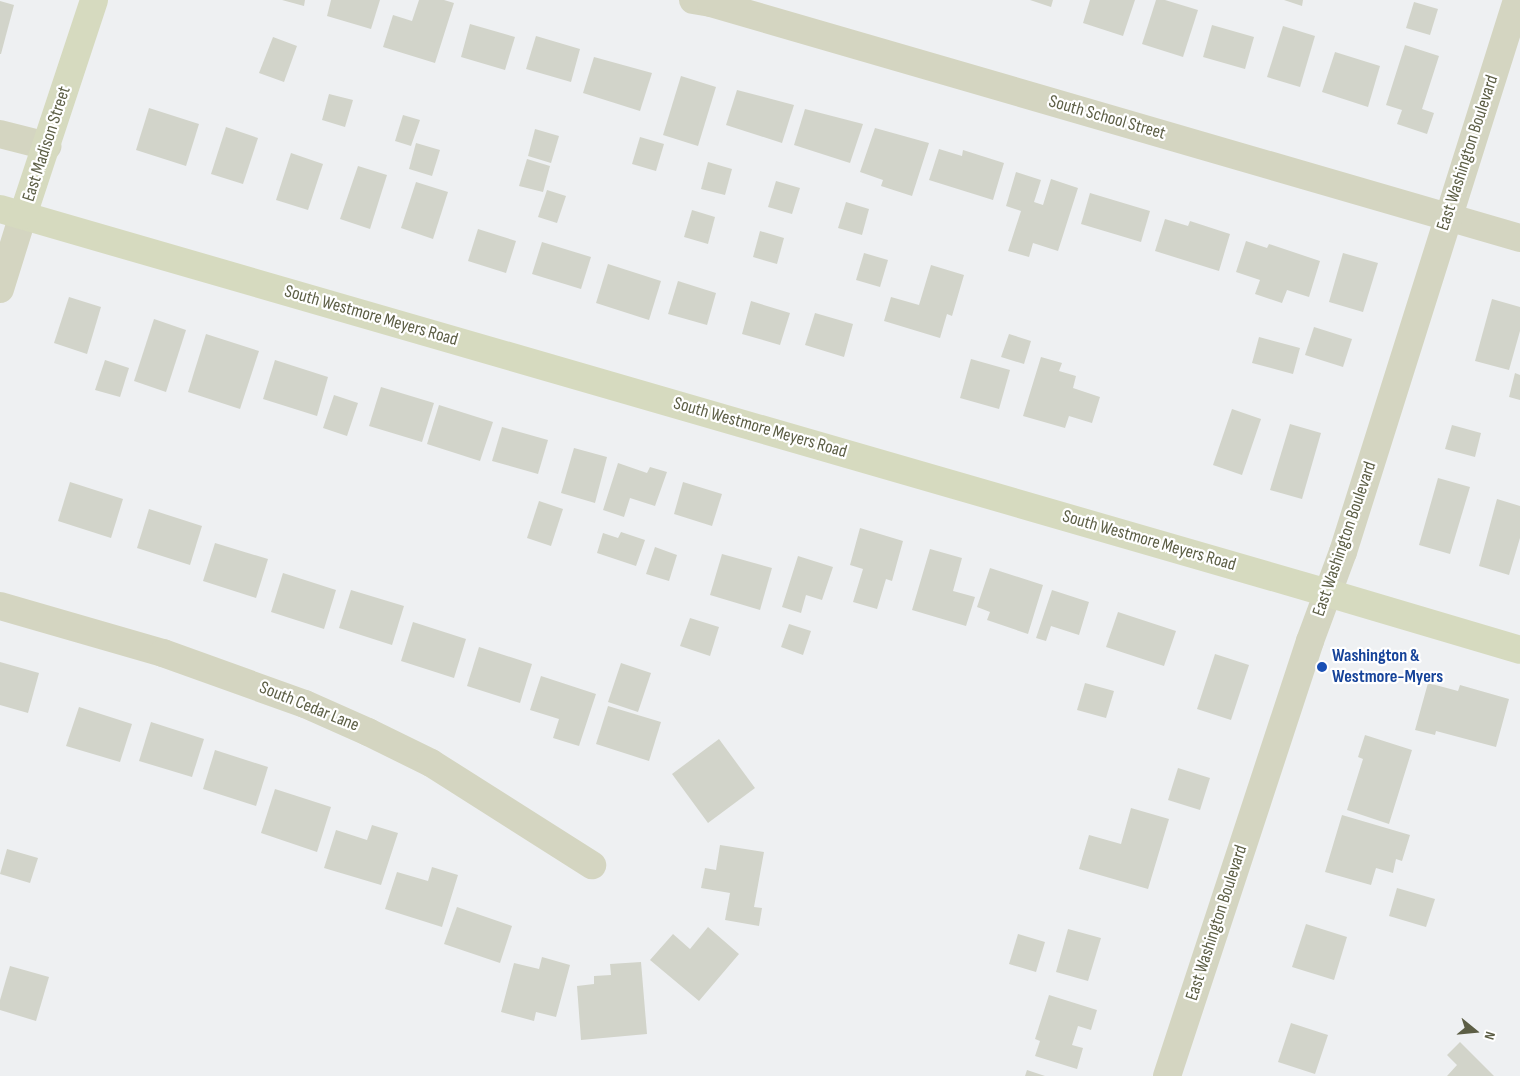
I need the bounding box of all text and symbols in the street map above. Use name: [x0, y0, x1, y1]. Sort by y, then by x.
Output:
street label: East Washington Boulevard: [1433, 73, 1503, 233]
street label: East Madison Street: [18, 84, 76, 204]
street label: South School Street: [1046, 91, 1168, 145]
street label: South Westmore Meyers Road: [282, 281, 460, 351]
street label: South Westmore Meyers Road: [671, 393, 849, 463]
street label: East Washington Boulevard: [1308, 459, 1382, 619]
street label: South Westmore Meyers Road: [1060, 506, 1238, 576]
place label: Washington & Westmore-Myers: [1332, 646, 1443, 689]
marker: Washington & Westmore-Myers: [1316, 661, 1328, 673]
street label: South Cedar Lane: [256, 677, 362, 737]
street label: East Washington Boulevard: [1182, 843, 1252, 1003]
north arrow: [1450, 1006, 1500, 1056]
text: N: [1481, 1029, 1499, 1042]

